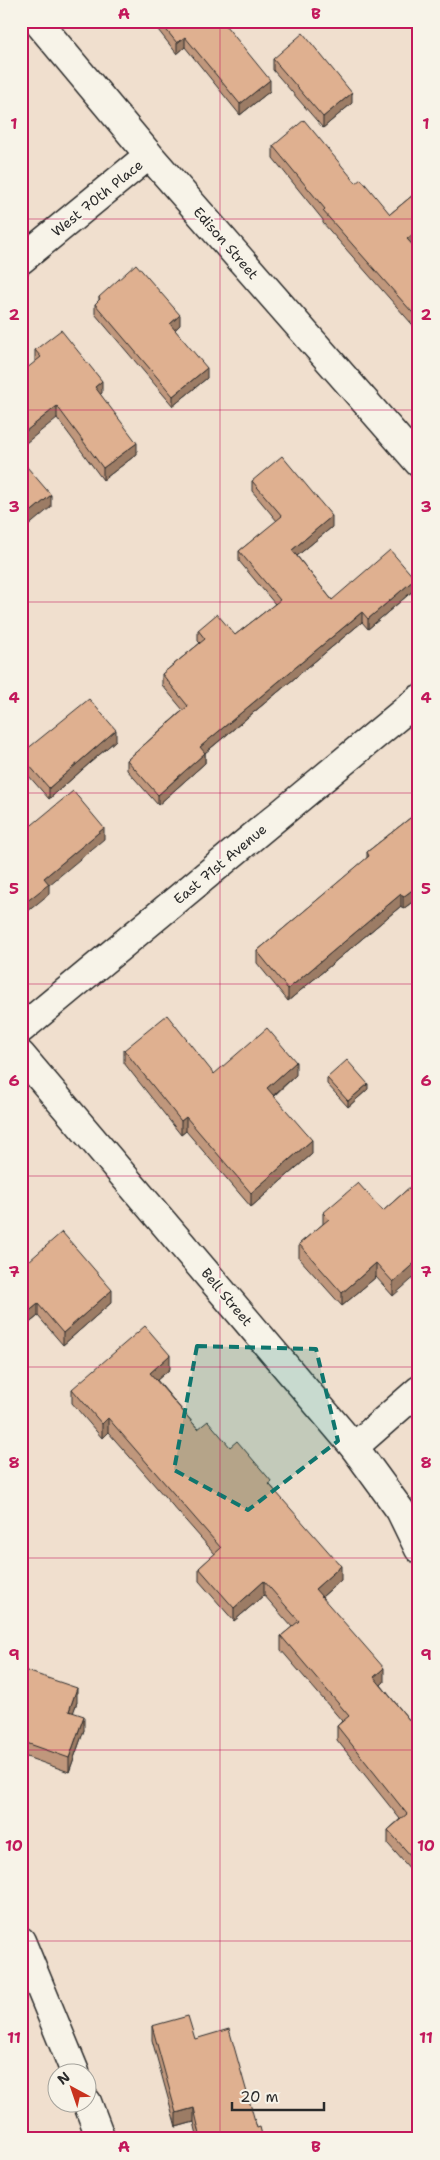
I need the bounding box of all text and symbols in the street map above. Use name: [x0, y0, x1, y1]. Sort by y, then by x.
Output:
text: A: [118, 3, 130, 24]
text: B: [311, 3, 321, 24]
text: 1: [10, 113, 18, 134]
text: 1: [422, 113, 430, 134]
street label: West 70th Place: [48, 156, 146, 240]
street label: Edison Street: [190, 203, 262, 283]
text: 2: [8, 304, 20, 325]
text: 2: [420, 304, 432, 325]
text: 3: [8, 496, 20, 517]
text: 3: [420, 496, 432, 517]
text: 4: [8, 687, 20, 708]
text: 4: [420, 687, 432, 708]
street label: East 71st Avenue: [170, 820, 270, 908]
text: 5: [9, 878, 19, 899]
text: 5: [421, 878, 431, 899]
text: 6: [8, 1070, 20, 1091]
text: 6: [420, 1070, 432, 1091]
text: 7: [8, 1261, 20, 1282]
text: 7: [420, 1261, 432, 1282]
street label: Bell Street: [198, 1264, 256, 1330]
text: 8: [8, 1452, 20, 1473]
text: 8: [420, 1452, 432, 1473]
text: 9: [8, 1644, 20, 1665]
text: 9: [420, 1644, 432, 1665]
text: 10: [5, 1835, 23, 1856]
text: 10: [417, 1835, 435, 1856]
text: 11: [7, 2027, 21, 2048]
text: 11: [419, 2027, 433, 2048]
north arrow: [48, 2062, 98, 2112]
text: N: [54, 2068, 74, 2089]
scale bar: [232, 2080, 325, 2112]
text: 20 m: [240, 2087, 279, 2107]
text: A: [118, 2136, 130, 2157]
text: B: [311, 2136, 321, 2157]

